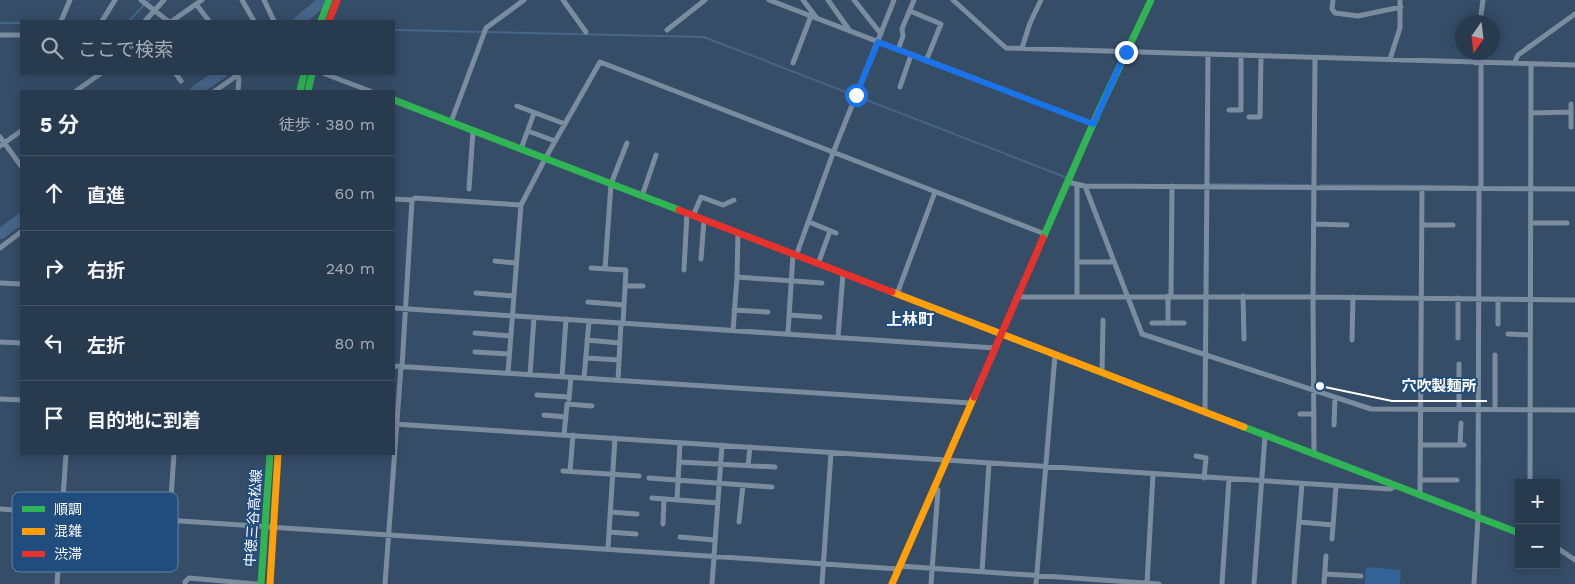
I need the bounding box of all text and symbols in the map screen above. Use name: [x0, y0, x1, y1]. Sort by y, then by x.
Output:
north arrow: [1455, 15, 1500, 60]
search box: [20, 20, 395, 75]
icon: search: [38, 34, 66, 62]
text: ここで検索: [78, 38, 173, 61]
route end: [1115, 41, 1138, 64]
route start: [845, 84, 868, 107]
text: 5 分: [40, 112, 79, 137]
text: 徒歩 · 380 m: [279, 115, 375, 134]
icon: ahead: [40, 179, 68, 207]
text: 直進: [87, 184, 125, 207]
text: 60 m: [335, 184, 375, 203]
icon: right: [40, 254, 68, 282]
text: 右折: [87, 259, 125, 282]
text: 240 m: [326, 259, 375, 278]
district label: 上林町: [886, 310, 934, 329]
icon: left: [40, 329, 68, 357]
text: 左折: [87, 334, 125, 357]
text: 80 m: [334, 334, 375, 353]
callout: 穴吹製麺所: [1392, 371, 1487, 401]
text: 穴吹製麺所: [1401, 377, 1477, 395]
icon: arrive: [40, 404, 68, 432]
text: 目的地に到着: [87, 409, 201, 432]
street label: 中徳三谷高松線: [242, 469, 264, 567]
map controls: [1515, 479, 1560, 569]
button: +: [1515, 479, 1560, 524]
legend: [12, 492, 178, 572]
text: 順調: [54, 501, 82, 517]
text: 混雑: [54, 523, 82, 539]
button: −: [1515, 524, 1560, 569]
text: 渋滞: [54, 546, 82, 562]

